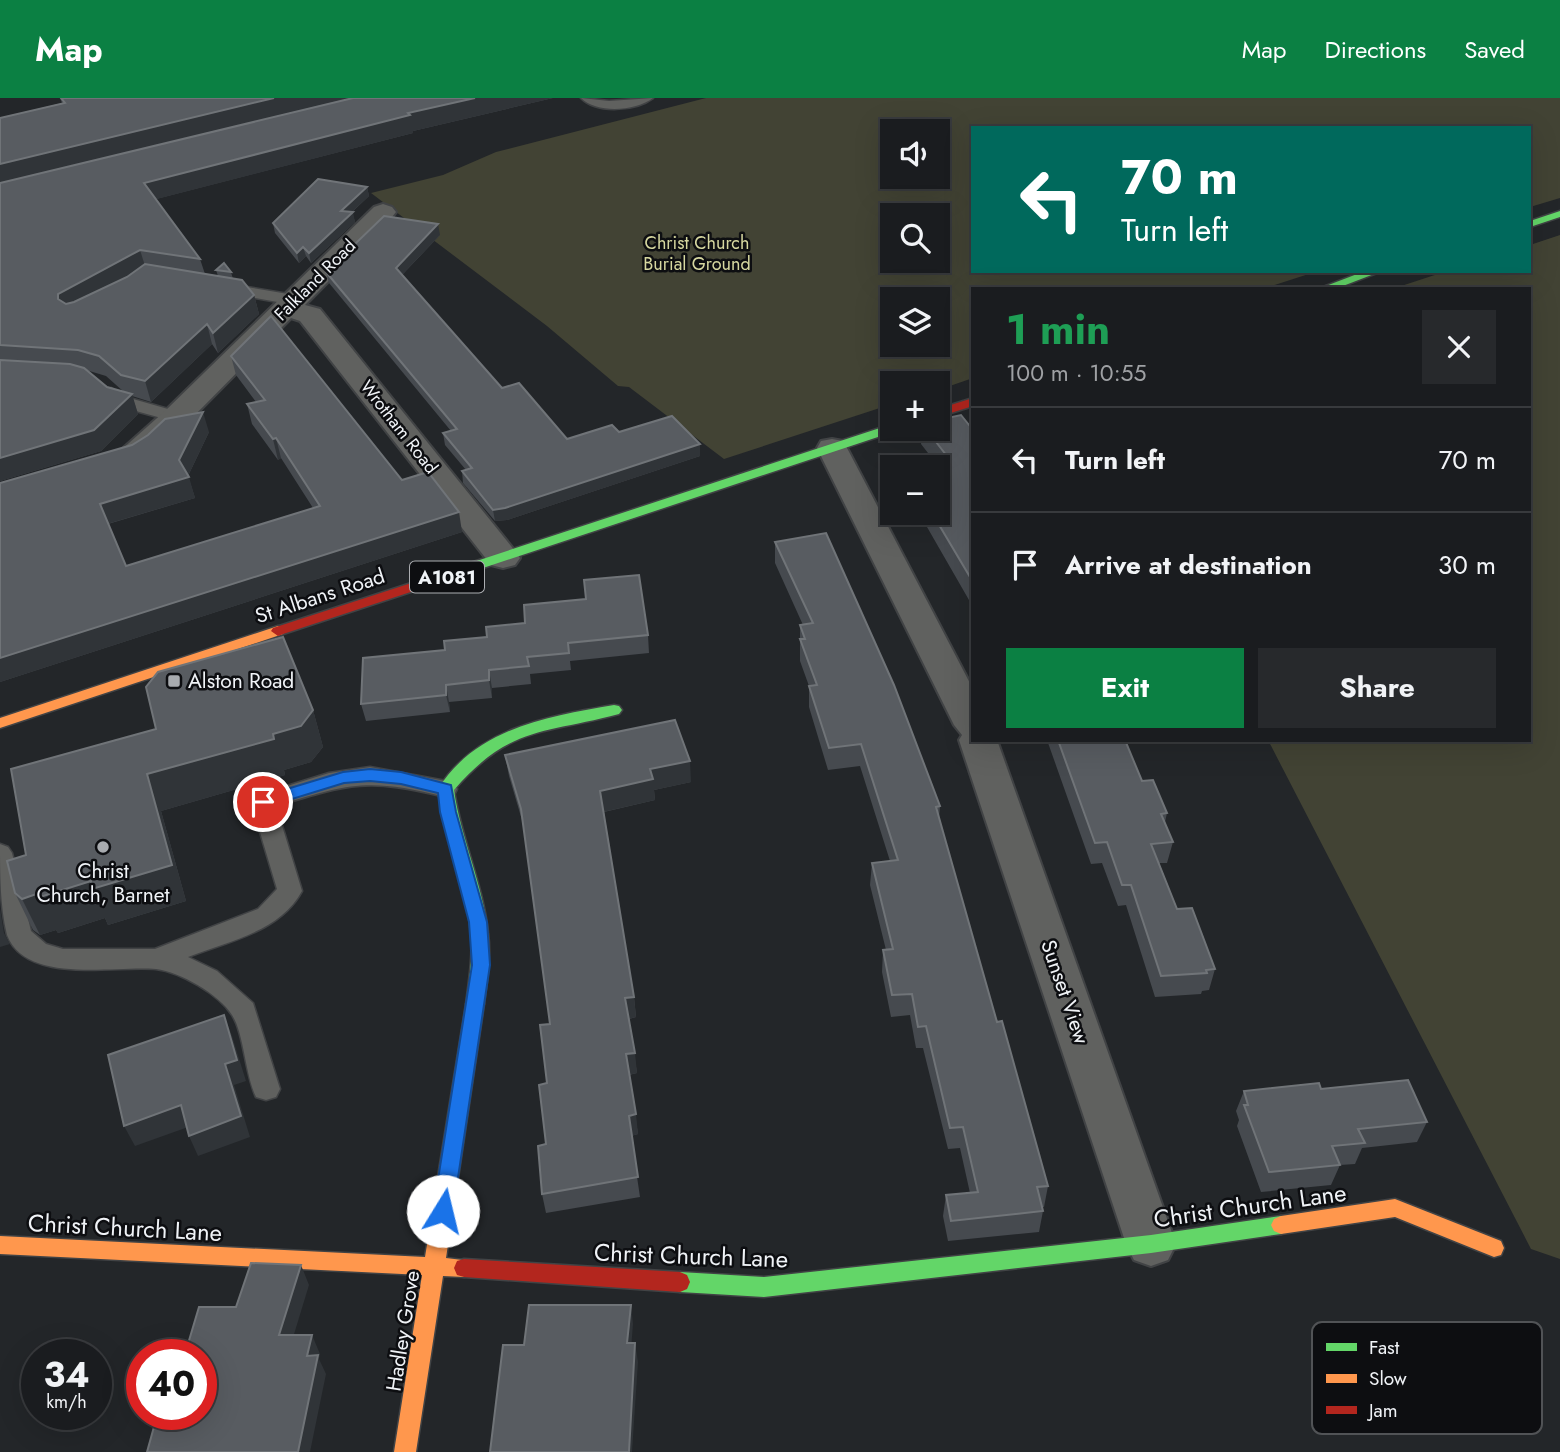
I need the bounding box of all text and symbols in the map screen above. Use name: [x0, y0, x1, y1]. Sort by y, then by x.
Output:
text: Map: [35, 26, 103, 73]
text: Map: [1242, 32, 1287, 67]
text: Directions: [1325, 32, 1426, 67]
text: Saved: [1464, 32, 1525, 67]
map controls: [880, 119, 950, 525]
button: sound: [880, 119, 950, 189]
text: 70 m: [1121, 142, 1238, 212]
icon: left: [1006, 154, 1097, 245]
button: search: [880, 203, 950, 273]
text: Turn left: [1121, 207, 1228, 253]
park label: Christ Church Burial Ground: [643, 230, 751, 277]
street label: Falkland Road: [268, 233, 362, 327]
button: layers: [880, 287, 950, 357]
text: 1 min: [1006, 299, 1110, 360]
button: close: [1422, 310, 1496, 384]
text: 100 m · 10:55: [1006, 356, 1146, 390]
button: +: [880, 371, 950, 441]
street label: Wrotham Road: [354, 374, 444, 480]
icon: left: [1006, 441, 1044, 479]
text: Turn left: [1065, 441, 1165, 479]
text: 70 m: [1439, 441, 1496, 479]
button: −: [880, 455, 950, 525]
icon: arrive: [1006, 546, 1044, 584]
text: Arrive at destination: [1065, 546, 1312, 584]
text: 30 m: [1438, 546, 1496, 584]
street label: St Albans Road: [251, 561, 389, 631]
road number: A1081: [410, 562, 484, 592]
button: Exit: [1006, 648, 1244, 728]
button: Share: [1258, 648, 1496, 728]
place label: Alston Road: [188, 666, 294, 696]
marker: Alston Road: [166, 673, 182, 689]
pin: [233, 772, 293, 832]
icon: arrive: [244, 783, 282, 821]
marker: Christ Church, Barnet: [95, 839, 111, 855]
place label: Christ Church, Barnet: [36, 856, 170, 910]
street label: Sunset View: [1033, 936, 1097, 1049]
position arrow: [406, 1174, 480, 1248]
street label: Christ Church Lane: [1151, 1175, 1349, 1236]
street label: Christ Church Lane: [27, 1205, 223, 1250]
street label: Christ Church Lane: [593, 1235, 789, 1276]
street label: Hadley Grove: [379, 1268, 427, 1394]
legend: [1312, 1322, 1542, 1434]
text: Fast: [1369, 1334, 1400, 1361]
speed limit sign: 40: [126, 1339, 217, 1430]
text: 34: [43, 1350, 90, 1400]
text: Slow: [1369, 1365, 1407, 1392]
text: km/h: [46, 1389, 87, 1415]
text: Jam: [1366, 1397, 1398, 1424]

